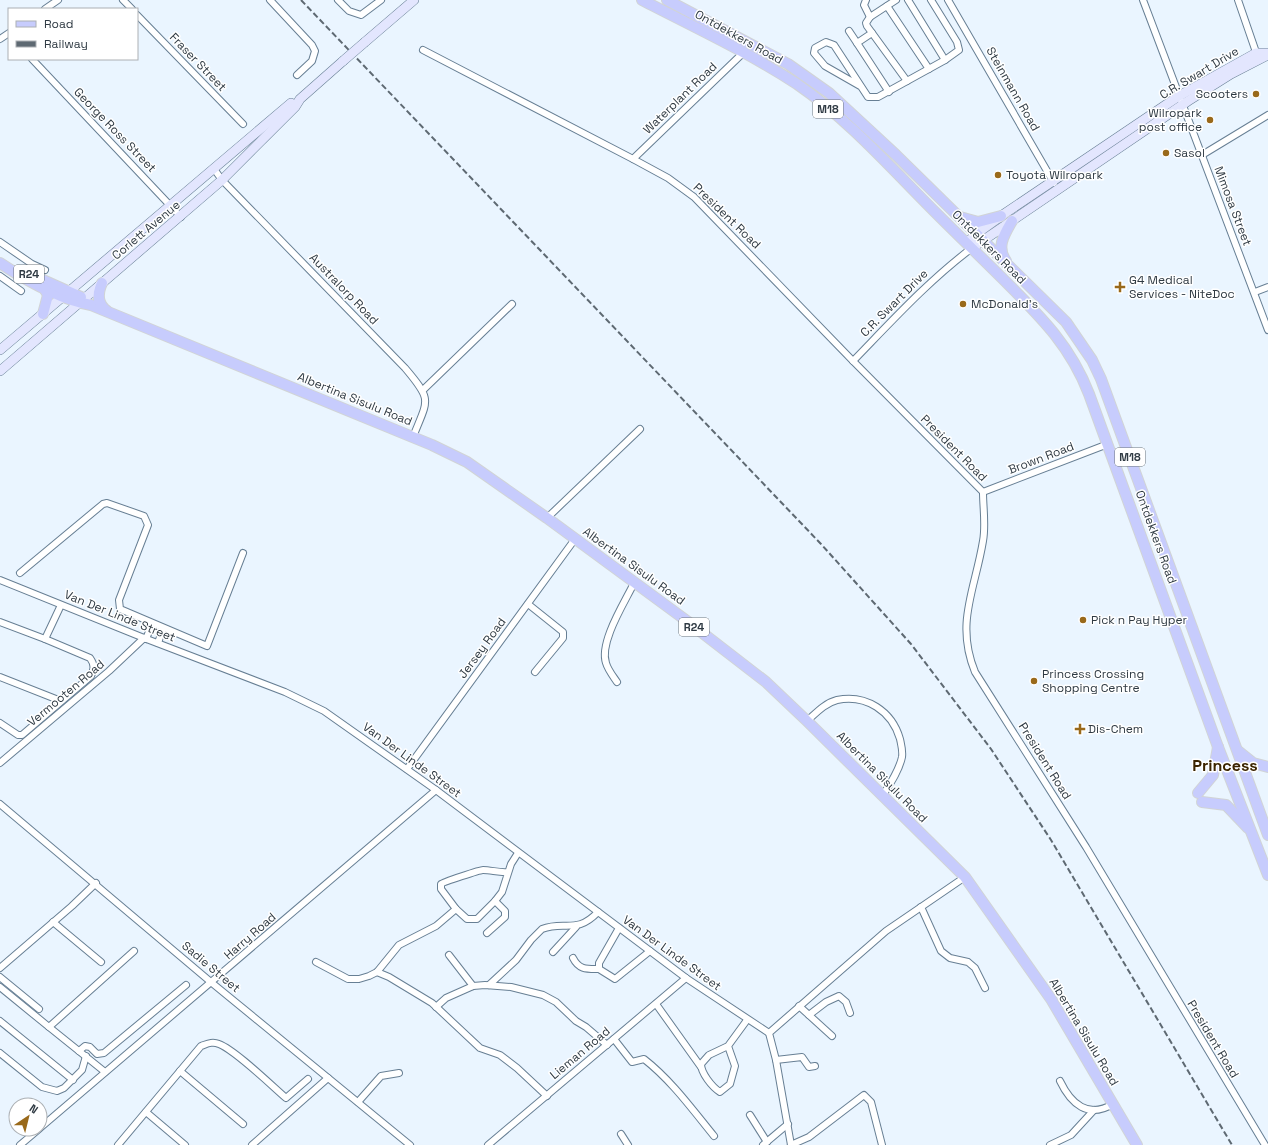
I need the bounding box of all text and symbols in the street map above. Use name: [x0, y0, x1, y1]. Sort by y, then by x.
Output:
street label: Ontdekkers Road: [692, 6, 786, 68]
legend: [8, 8, 138, 60]
text: Road: [44, 16, 73, 32]
street label: Fraser Street: [166, 29, 230, 95]
text: Railway: [44, 36, 88, 52]
street label: C.R. Swart Drive: [1156, 43, 1242, 103]
street label: Steinmann Road: [982, 44, 1044, 134]
street label: Waterplant Road: [640, 59, 720, 137]
street label: George Ross Street: [70, 84, 160, 176]
place label: Scooters: [1196, 86, 1248, 102]
marker: Scooters: [1251, 89, 1261, 99]
road number: M18: [813, 100, 843, 118]
place label: Wilropark post office: [1139, 105, 1203, 135]
marker: Wilropark post office: [1205, 115, 1215, 125]
place label: Sasol: [1174, 145, 1205, 161]
marker: Sasol: [1161, 148, 1171, 158]
street label: Mimosa Street: [1210, 164, 1256, 248]
place label: Toyota Wilropark: [1006, 167, 1103, 183]
marker: Toyota Wilropark: [993, 170, 1003, 180]
street label: President Road: [690, 180, 764, 252]
street label: Corlett Avenue: [109, 197, 183, 263]
street label: Ontdekkers Road: [949, 207, 1029, 287]
street label: Australorp Road: [306, 250, 382, 328]
road number: R24: [14, 265, 44, 283]
street label: C.R. Swart Drive: [857, 266, 931, 340]
place label: G4 Medical Services - NiteDoc: [1129, 272, 1235, 302]
marker: G4 Medical Services - NiteDoc: [1114, 281, 1126, 293]
place label: McDonald's: [971, 296, 1038, 312]
marker: McDonald's: [958, 299, 968, 309]
street label: Albertina Sisulu Road: [295, 369, 415, 429]
street label: President Road: [917, 411, 991, 485]
street label: Brown Road: [1006, 438, 1076, 478]
road number: M18: [1115, 448, 1145, 466]
street label: Ontdekkers Road: [1132, 488, 1180, 586]
street label: Albertina Sisulu Road: [580, 524, 688, 608]
street label: Van Der Linde Street: [62, 586, 178, 646]
place label: Pick n Pay Hyper: [1091, 612, 1188, 628]
street label: Jersey Road: [454, 614, 510, 682]
marker: Pick n Pay Hyper: [1078, 615, 1088, 625]
road number: R24: [679, 618, 709, 636]
street label: Vermooten Road: [24, 656, 108, 730]
place label: Princess Crossing Shopping Centre: [1042, 666, 1144, 696]
marker: Princess Crossing Shopping Centre: [1029, 676, 1039, 686]
street label: Van Der Linde Street: [359, 719, 465, 801]
street label: President Road: [1015, 719, 1075, 803]
place label: Dis-Chem: [1088, 721, 1143, 737]
marker: Dis-Chem: [1075, 724, 1085, 734]
street label: Albertina Sisulu Road: [833, 728, 931, 826]
district label: Princess: [1192, 755, 1258, 776]
street label: Harry Road: [221, 909, 279, 963]
street label: Van Der Linde Street: [619, 912, 725, 994]
street label: Sadie Street: [178, 938, 244, 996]
street label: Albertina Sisulu Road: [1046, 975, 1122, 1089]
street label: President Road: [1183, 997, 1243, 1081]
street label: Lieman Road: [547, 1023, 613, 1083]
north arrow: [8, 1097, 48, 1137]
text: N: [27, 1101, 41, 1117]

